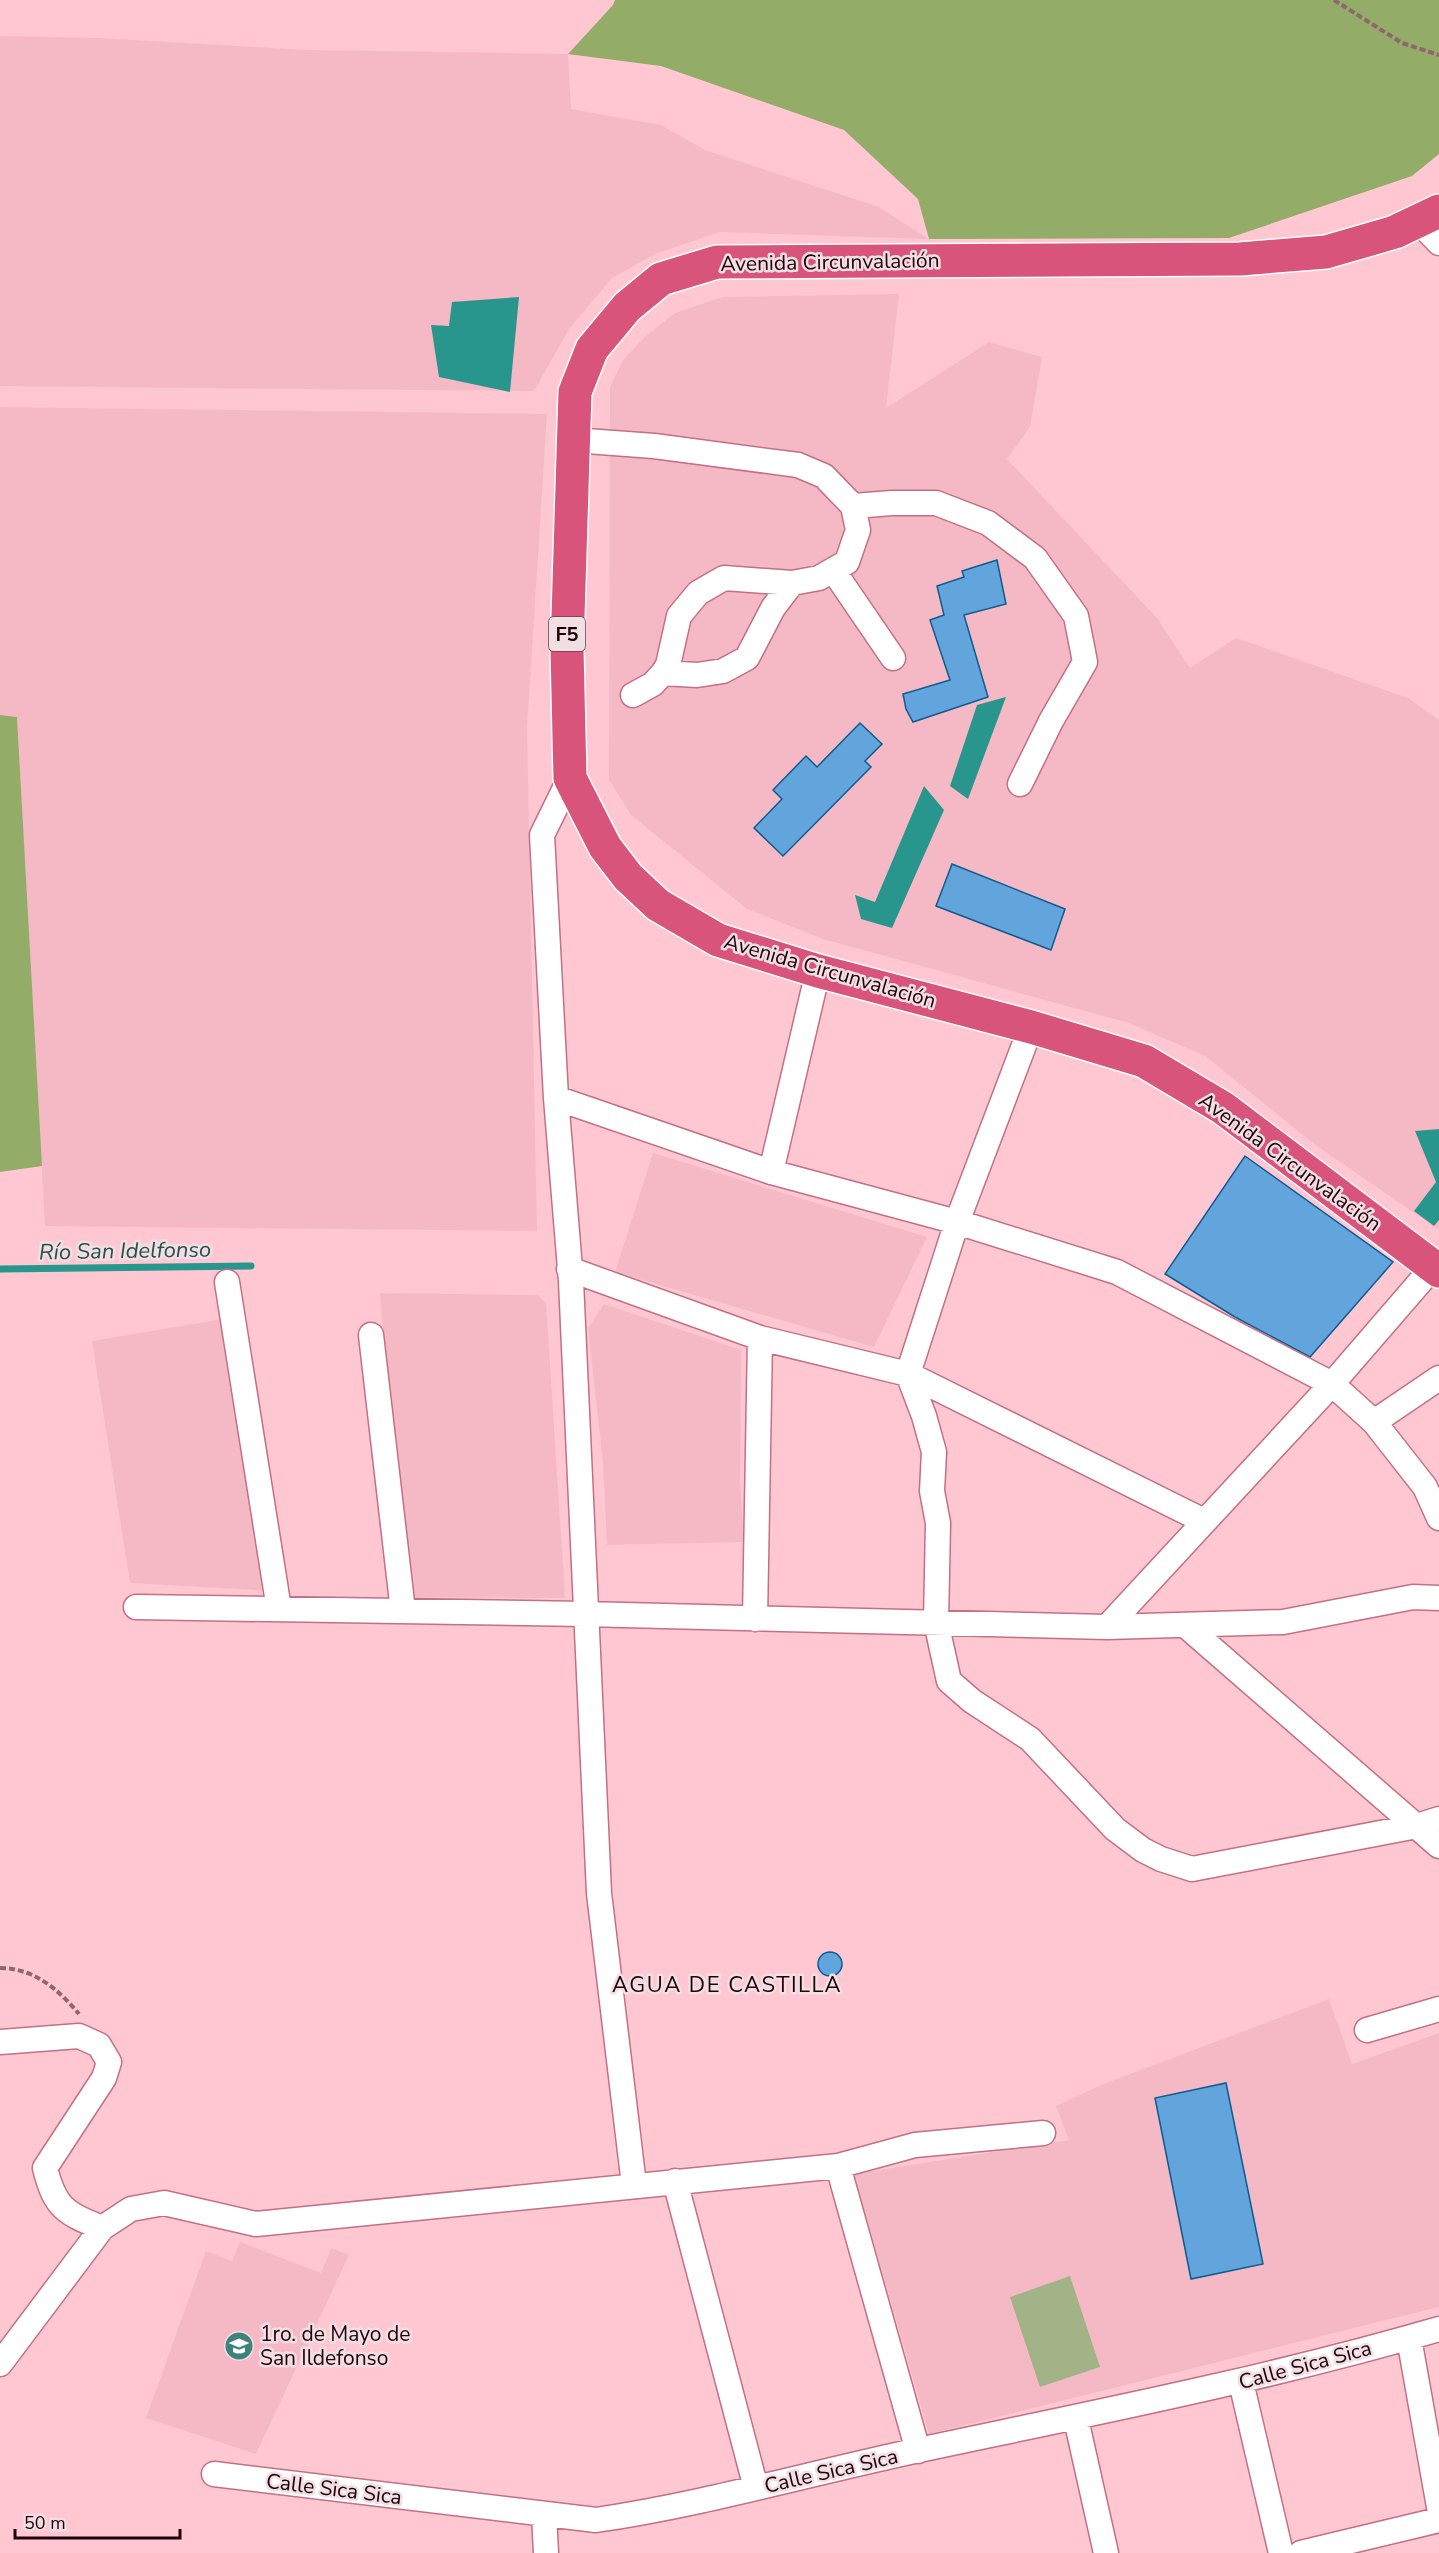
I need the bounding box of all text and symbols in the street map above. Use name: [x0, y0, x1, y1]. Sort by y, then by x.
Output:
street label: Avenida Circunvalación: [720, 246, 940, 278]
road number: F5: [549, 617, 585, 651]
street label: Avenida Circunvalación: [721, 927, 939, 1015]
street label: Avenida Circunvalación: [1193, 1086, 1387, 1238]
water label: Río San Idelfonso: [39, 1234, 211, 1267]
district label: AGUA DE CASTILLA: [612, 1970, 842, 2000]
place label: 1ro. de Mayo de San Ildefonso: [260, 2320, 410, 2372]
school or university icon: 1ro. de Mayo de San Ildefonso: [223, 2330, 255, 2362]
street label: Calle Sica Sica: [1236, 2334, 1374, 2396]
street label: Calle Sica Sica: [761, 2442, 901, 2500]
street label: Calle Sica Sica: [265, 2467, 403, 2511]
scale bar: [15, 2502, 180, 2540]
text: 50 m: [24, 2511, 66, 2535]

